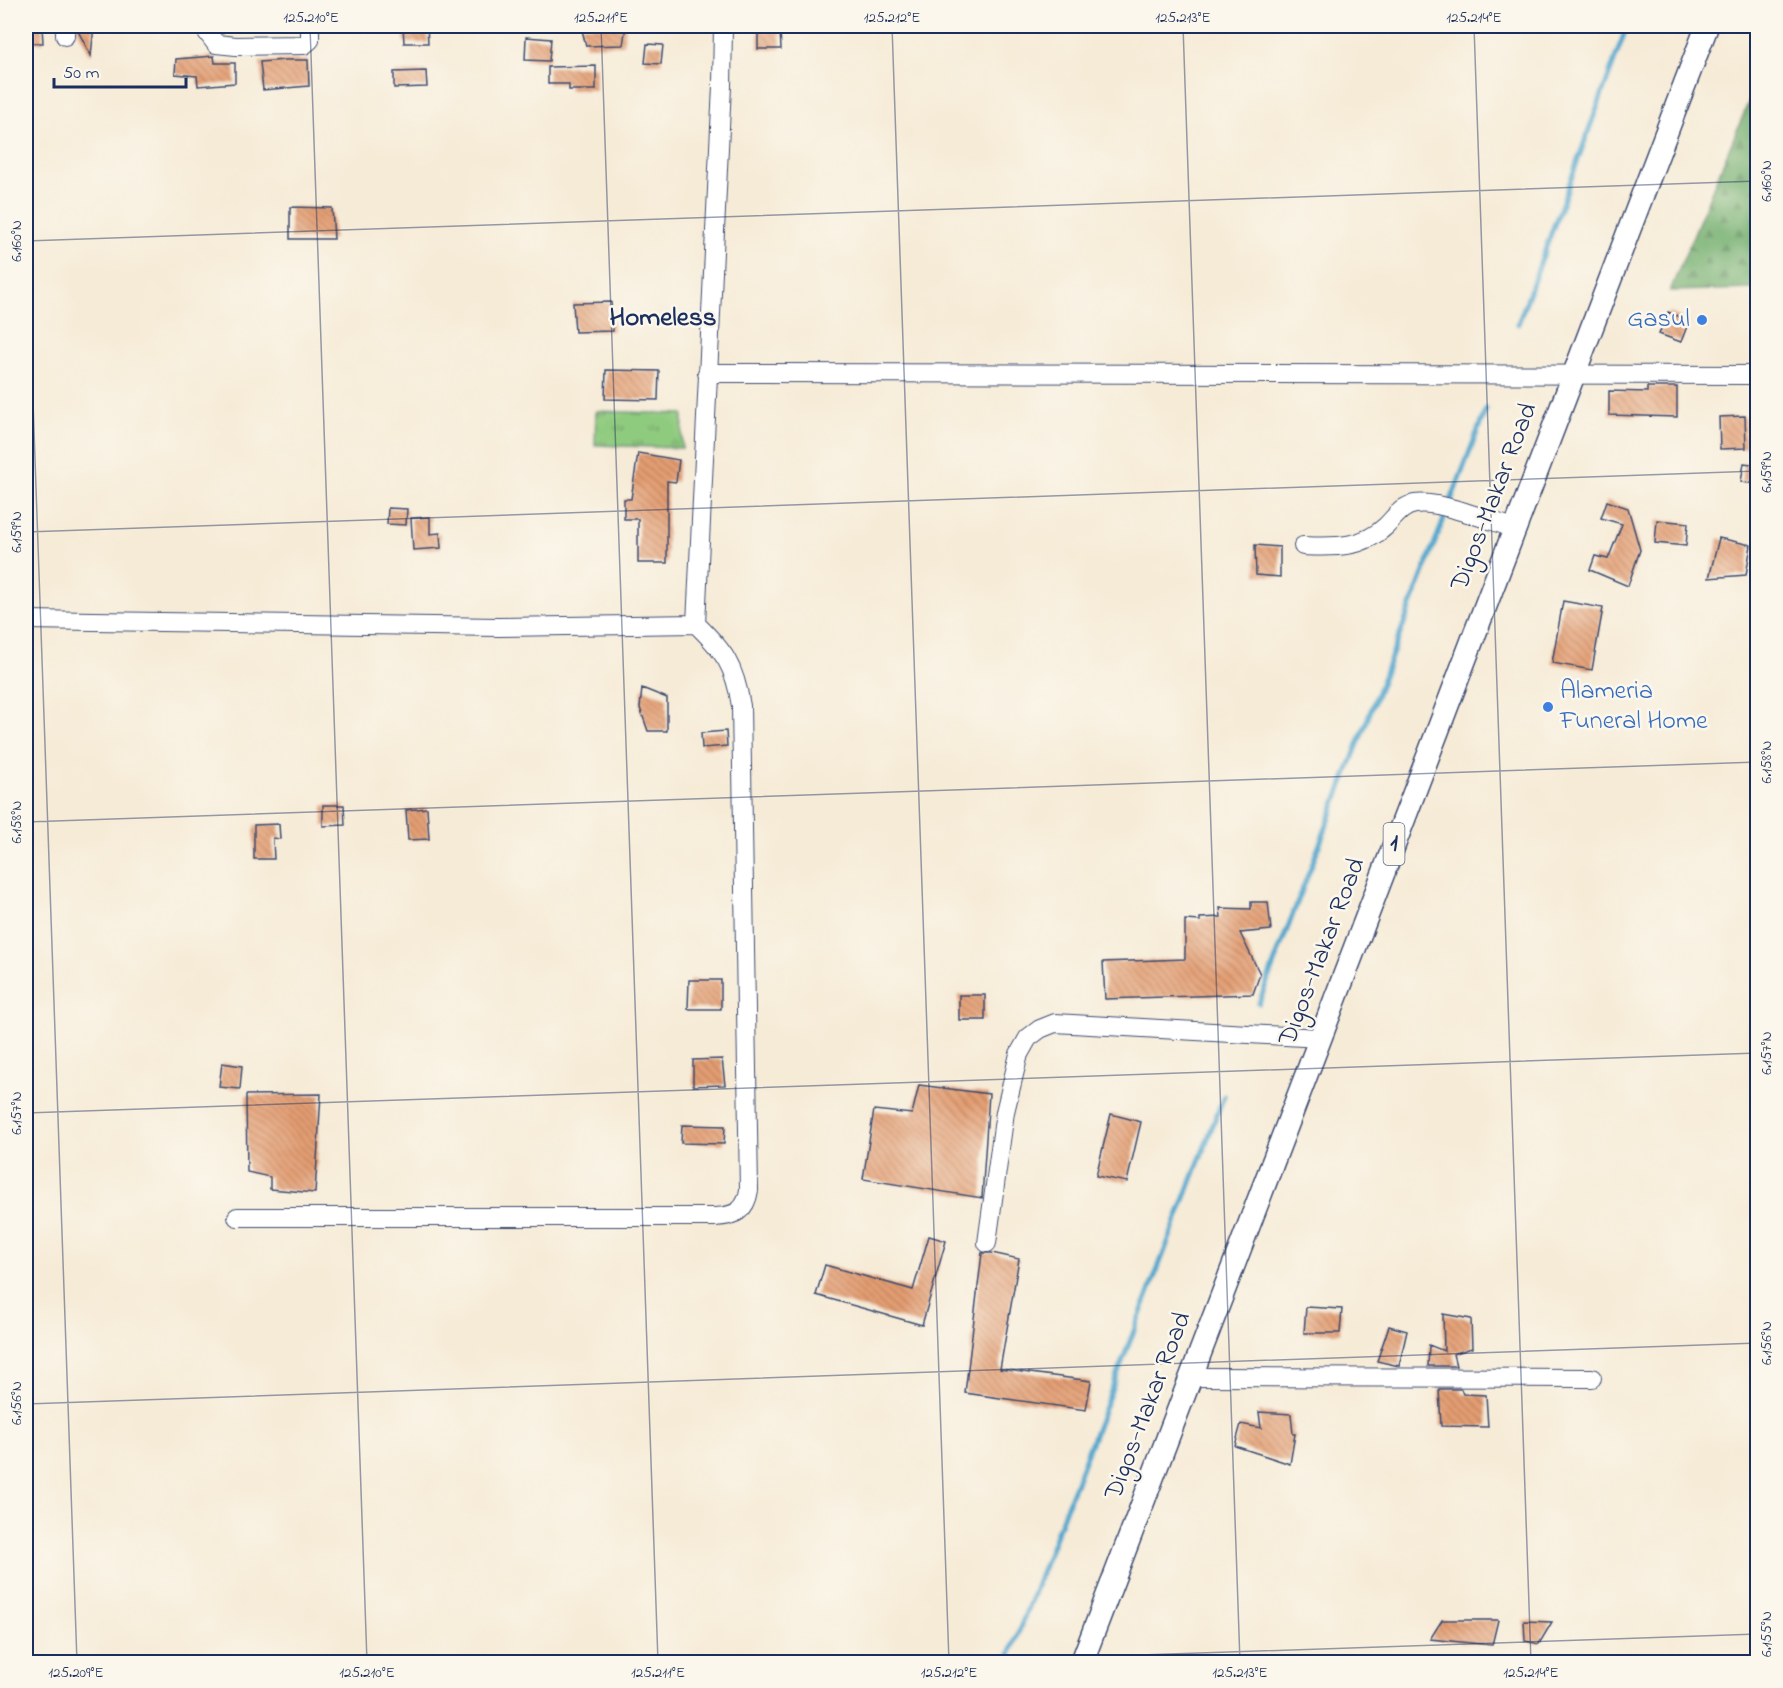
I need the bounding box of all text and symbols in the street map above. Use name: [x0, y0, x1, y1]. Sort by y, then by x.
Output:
text: 125.210°E: [283, 7, 339, 29]
text: 125.211°E: [574, 7, 628, 29]
text: 125.212°E: [864, 7, 920, 29]
text: 125.213°E: [1155, 7, 1211, 29]
text: 125.214°E: [1446, 7, 1502, 29]
scale bar: [54, 51, 186, 89]
text: 50 m: [63, 61, 100, 87]
text: 6.160°N: [1756, 160, 1778, 202]
text: 6.160°N: [6, 220, 28, 262]
district label: Homeless: [610, 299, 716, 338]
place label: Gasul: [1627, 301, 1690, 339]
marker: Gasul: [1695, 313, 1709, 327]
street label: Digos-Makar Road: [1441, 397, 1548, 597]
text: 6.159°N: [1756, 451, 1778, 493]
text: 6.159°N: [6, 511, 28, 553]
place label: Alameria Funeral Home: [1559, 673, 1708, 741]
marker: Alameria Funeral Home: [1541, 700, 1555, 714]
text: 6.158°N: [1756, 741, 1778, 783]
text: 6.158°N: [6, 801, 28, 843]
road number: 1: [1384, 823, 1404, 865]
street label: Digos-Makar Road: [1269, 852, 1376, 1052]
text: 6.157°N: [1756, 1031, 1778, 1075]
text: 6.157°N: [6, 1091, 28, 1135]
street label: Digos-Makar Road: [1095, 1306, 1202, 1506]
text: 6.156°N: [1756, 1321, 1778, 1365]
text: 6.156°N: [6, 1381, 28, 1425]
text: 6.155°N: [1756, 1611, 1778, 1657]
text: 125.209°E: [48, 1662, 104, 1684]
text: 125.210°E: [339, 1662, 395, 1684]
text: 125.211°E: [631, 1662, 685, 1684]
text: 125.212°E: [921, 1662, 977, 1684]
text: 125.213°E: [1212, 1662, 1268, 1684]
text: 125.214°E: [1503, 1662, 1559, 1684]

